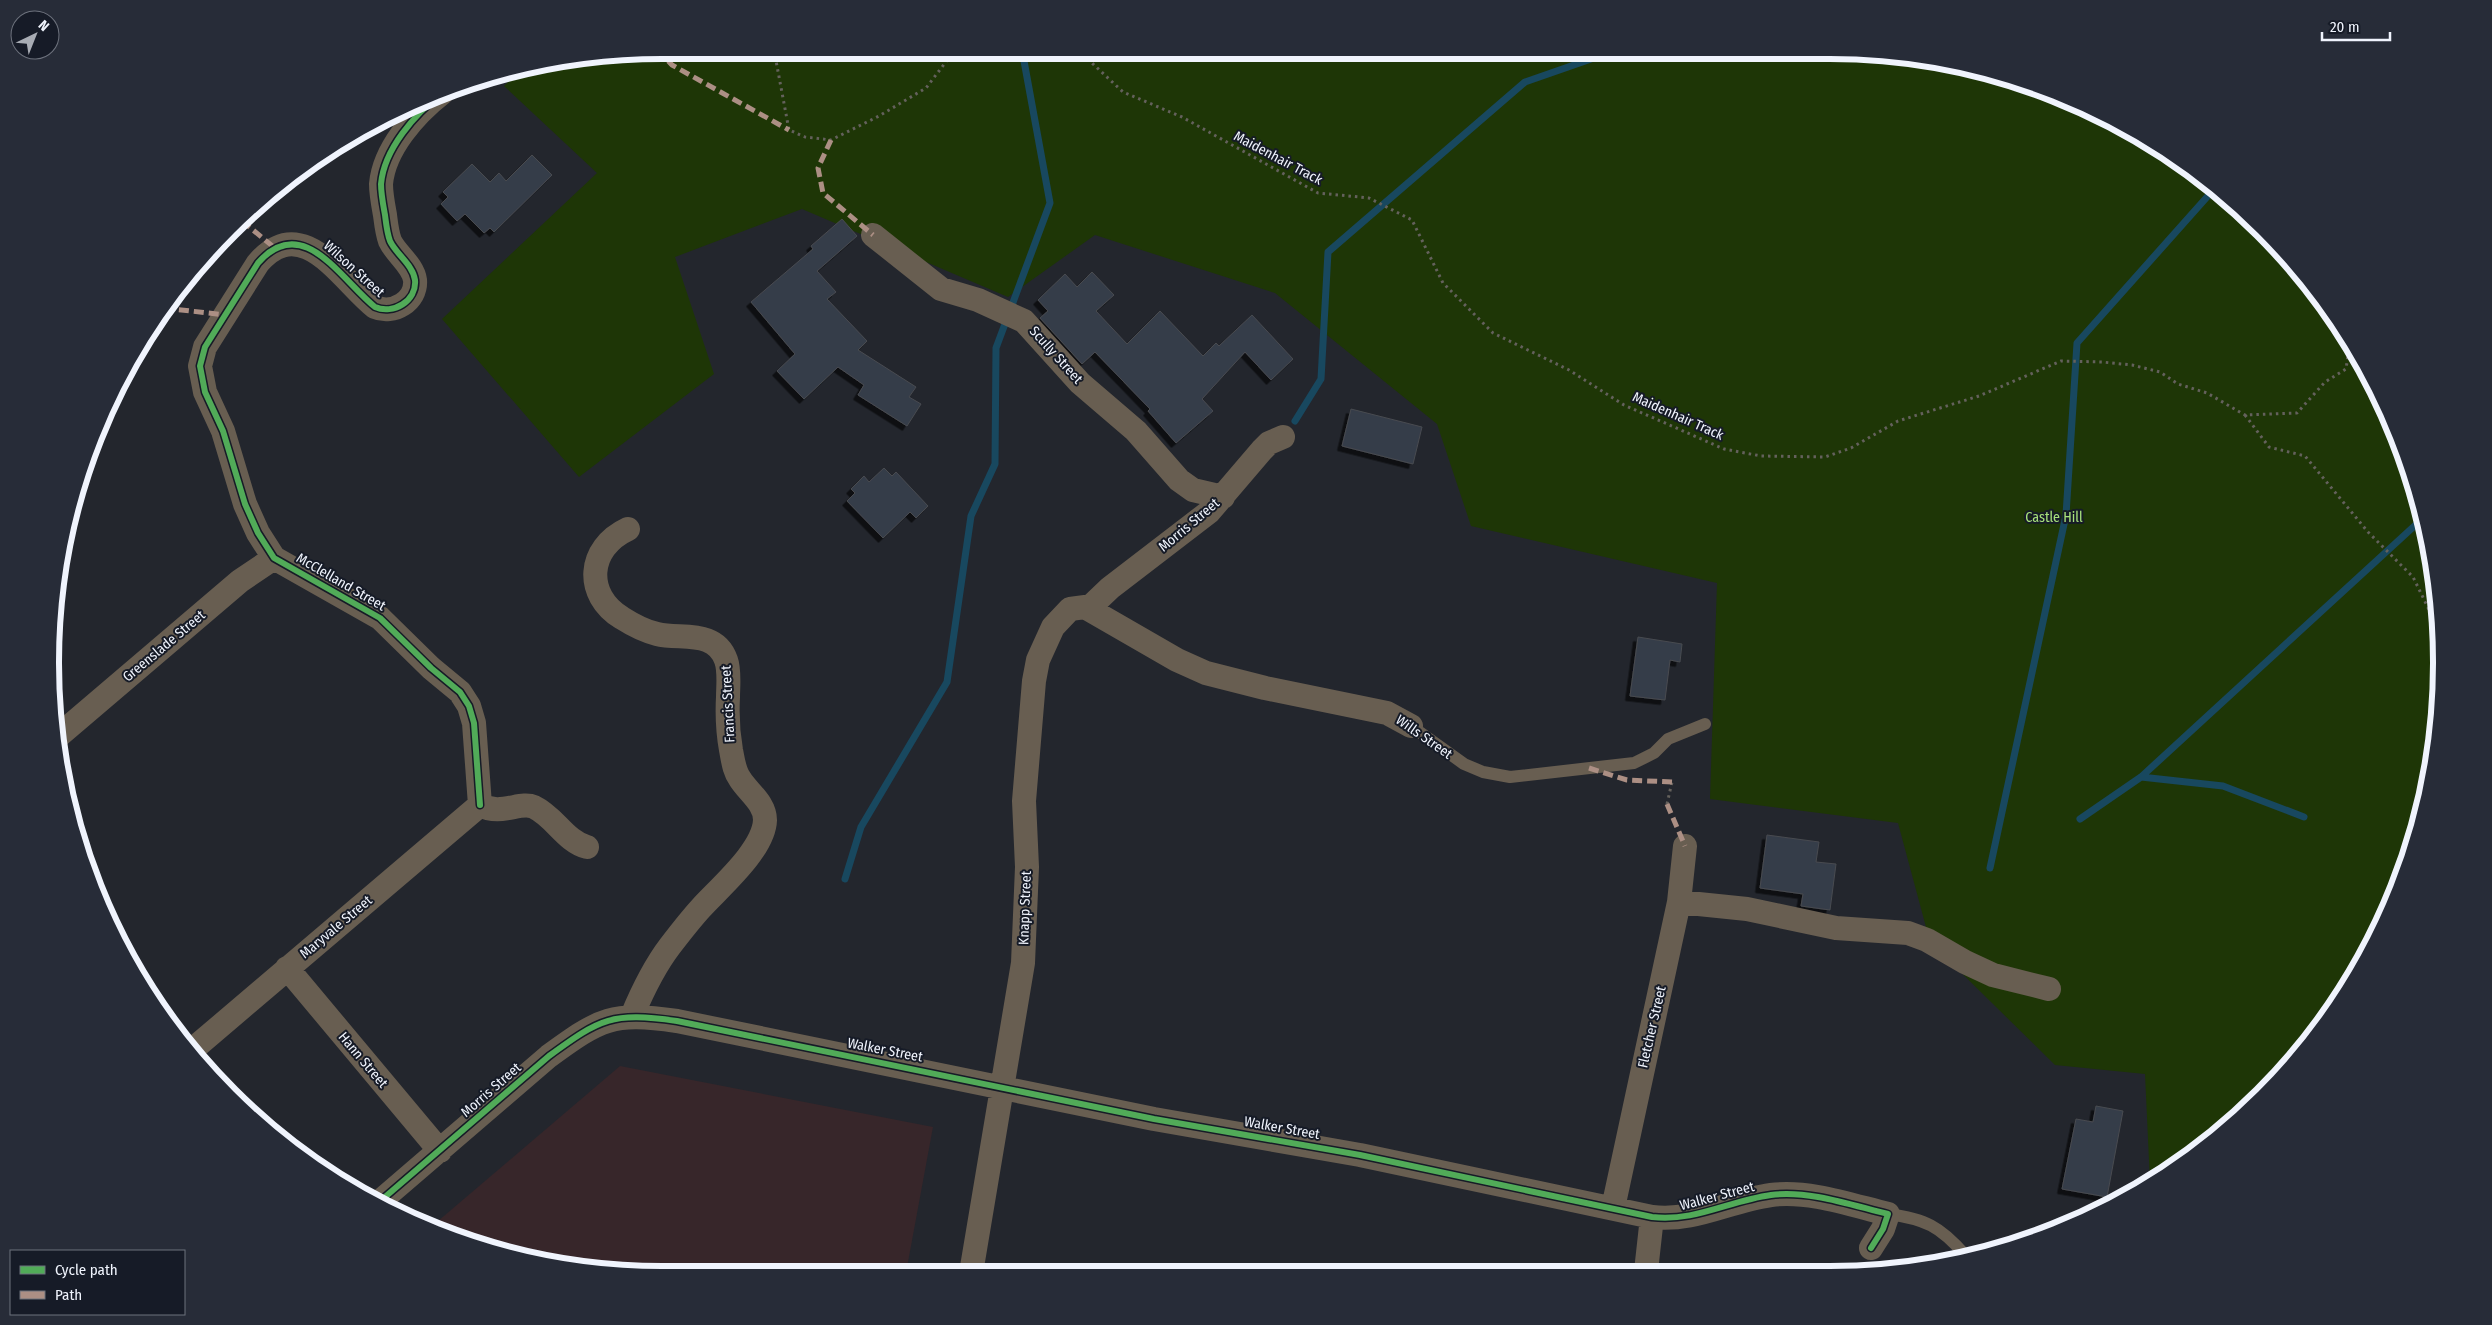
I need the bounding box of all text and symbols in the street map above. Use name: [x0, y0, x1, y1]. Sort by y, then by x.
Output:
north arrow: [10, 10, 60, 60]
scale bar: [2322, 10, 2390, 42]
text: N: [35, 17, 52, 35]
text: 20 m: [2330, 18, 2360, 36]
street label: Maidenhair Track: [1231, 127, 1326, 189]
street label: Wilson Street: [320, 237, 388, 301]
street label: Scully Street: [1026, 323, 1086, 388]
street label: Maidenhair Track: [1630, 388, 1727, 444]
street label: Morris Street: [1155, 494, 1223, 555]
park label: Castle Hill: [2025, 509, 2083, 526]
street label: McClelland Street: [293, 550, 389, 615]
street label: Greenslade Street: [119, 606, 209, 685]
street label: Francis Street: [717, 664, 739, 743]
street label: Wills Street: [1392, 711, 1456, 763]
street label: Knapp Street: [1015, 870, 1035, 945]
street label: Maryvale Street: [296, 892, 376, 962]
street label: Fletcher Street: [1634, 984, 1670, 1070]
street label: Hann Street: [335, 1029, 392, 1092]
street label: Walker Street: [846, 1034, 925, 1066]
street label: Morris Street: [457, 1059, 525, 1121]
street label: Walker Street: [1243, 1113, 1322, 1143]
street label: Walker Street: [1678, 1178, 1757, 1214]
legend: [10, 1250, 185, 1315]
text: Cycle path: [55, 1261, 118, 1279]
text: Path: [55, 1286, 82, 1304]

